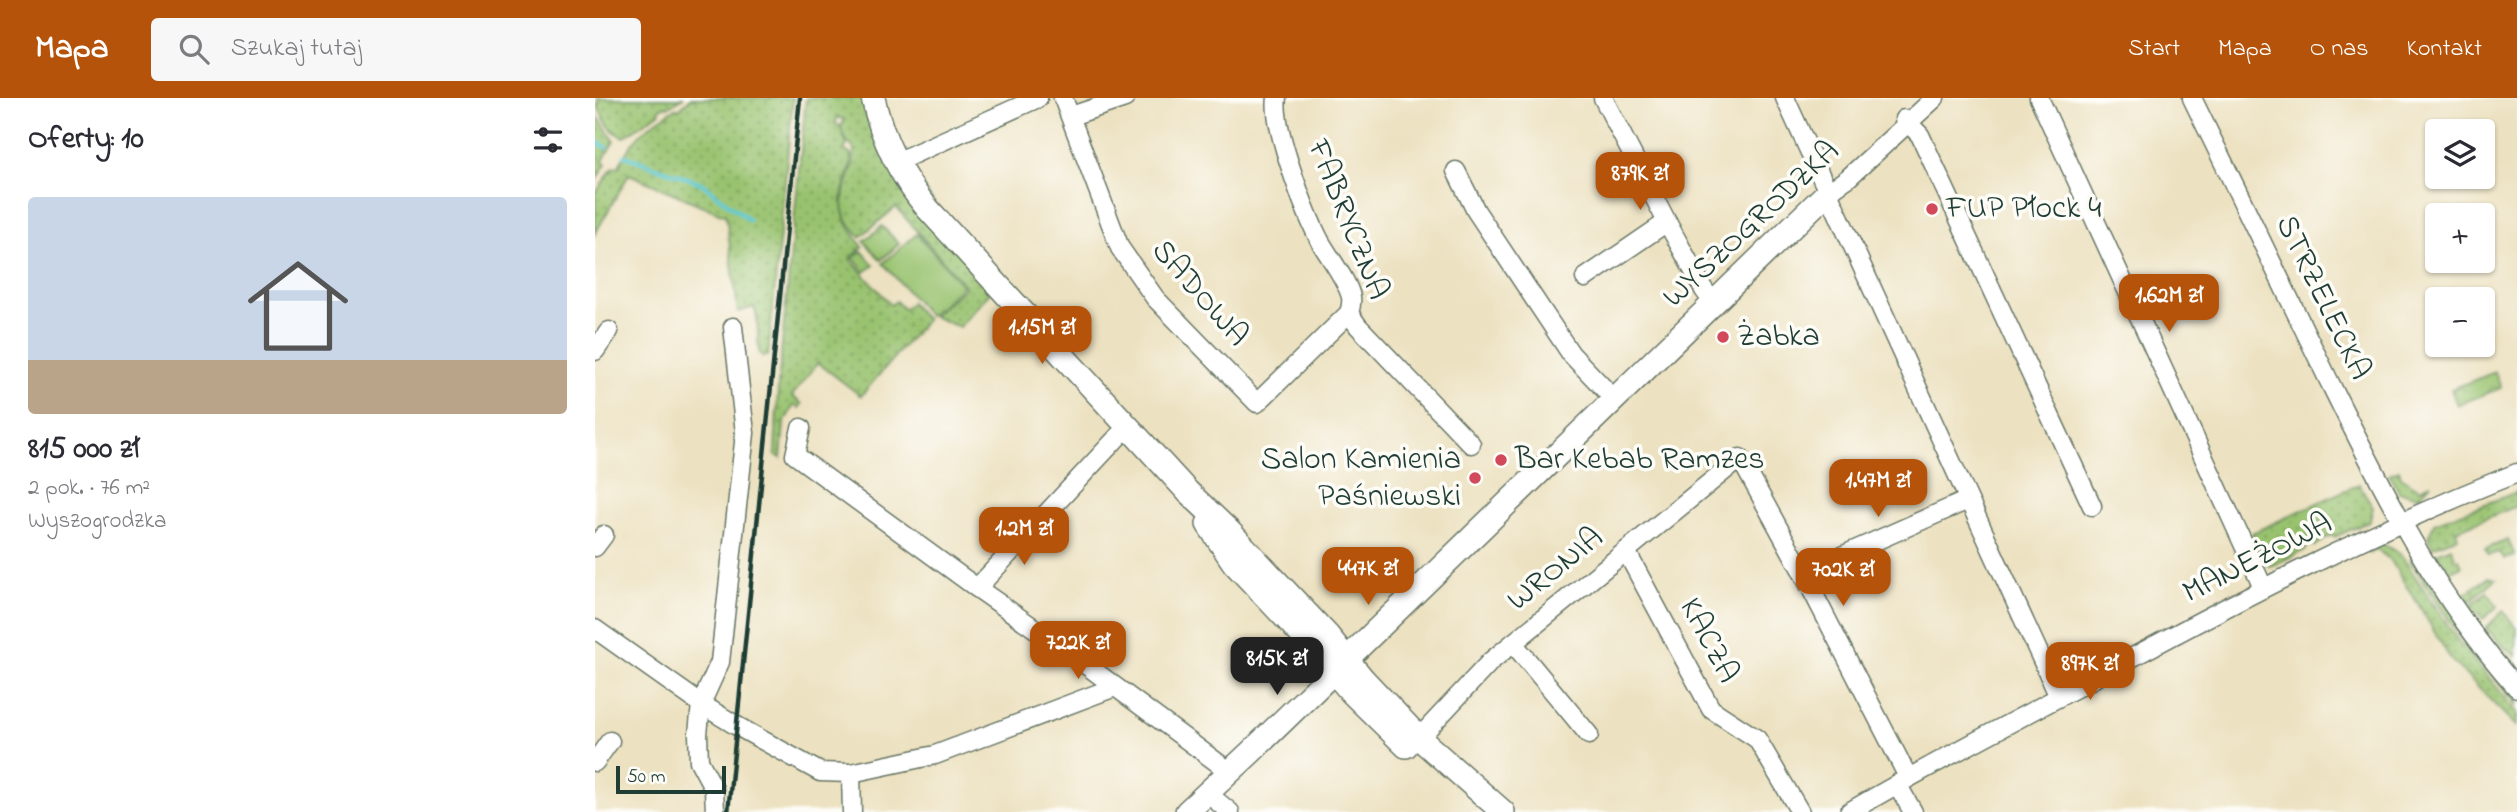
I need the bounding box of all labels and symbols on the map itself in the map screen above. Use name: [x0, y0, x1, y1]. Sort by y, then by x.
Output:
street label: WYSZOGRODZKA: [1653, 130, 1851, 320]
street label: FABRYCZNA: [1293, 132, 1400, 307]
pin: 879K zł: [1575, 152, 1705, 212]
place label: FUP Płock 4: [1945, 186, 2102, 233]
marker: FUP Płock 4: [1924, 201, 1940, 217]
street label: STRZELECKA: [2262, 208, 2382, 388]
street label: SADOWA: [1139, 230, 1259, 358]
pin: 1.62M zł: [2097, 274, 2241, 334]
pin: 1.15M zł: [970, 306, 1114, 366]
place label: Żabka: [1737, 314, 1820, 361]
marker: Żabka: [1715, 329, 1731, 345]
place label: Salon Kamienia Paśniewski: [1261, 437, 1461, 521]
place label: Bar Kebab Ramzes: [1514, 437, 1765, 484]
marker: Bar Kebab Ramzes: [1493, 452, 1509, 468]
pin: 1.47M zł: [1806, 460, 1950, 519]
marker: Salon Kamienia Paśniewski: [1467, 470, 1483, 486]
street label: MANEŻOWA: [2175, 501, 2341, 617]
pin: 1.2M zł: [959, 508, 1089, 567]
street label: WRONIA: [1497, 516, 1615, 624]
pin: 447K zł: [1303, 547, 1433, 607]
pin: 702K zł: [1778, 548, 1908, 608]
street label: KACZA: [1666, 590, 1750, 692]
pin: 722K zł: [1013, 622, 1143, 681]
pin: 815K zł: [1212, 638, 1342, 697]
pin: 897K zł: [2025, 642, 2155, 702]
scale bar: [616, 763, 726, 795]

